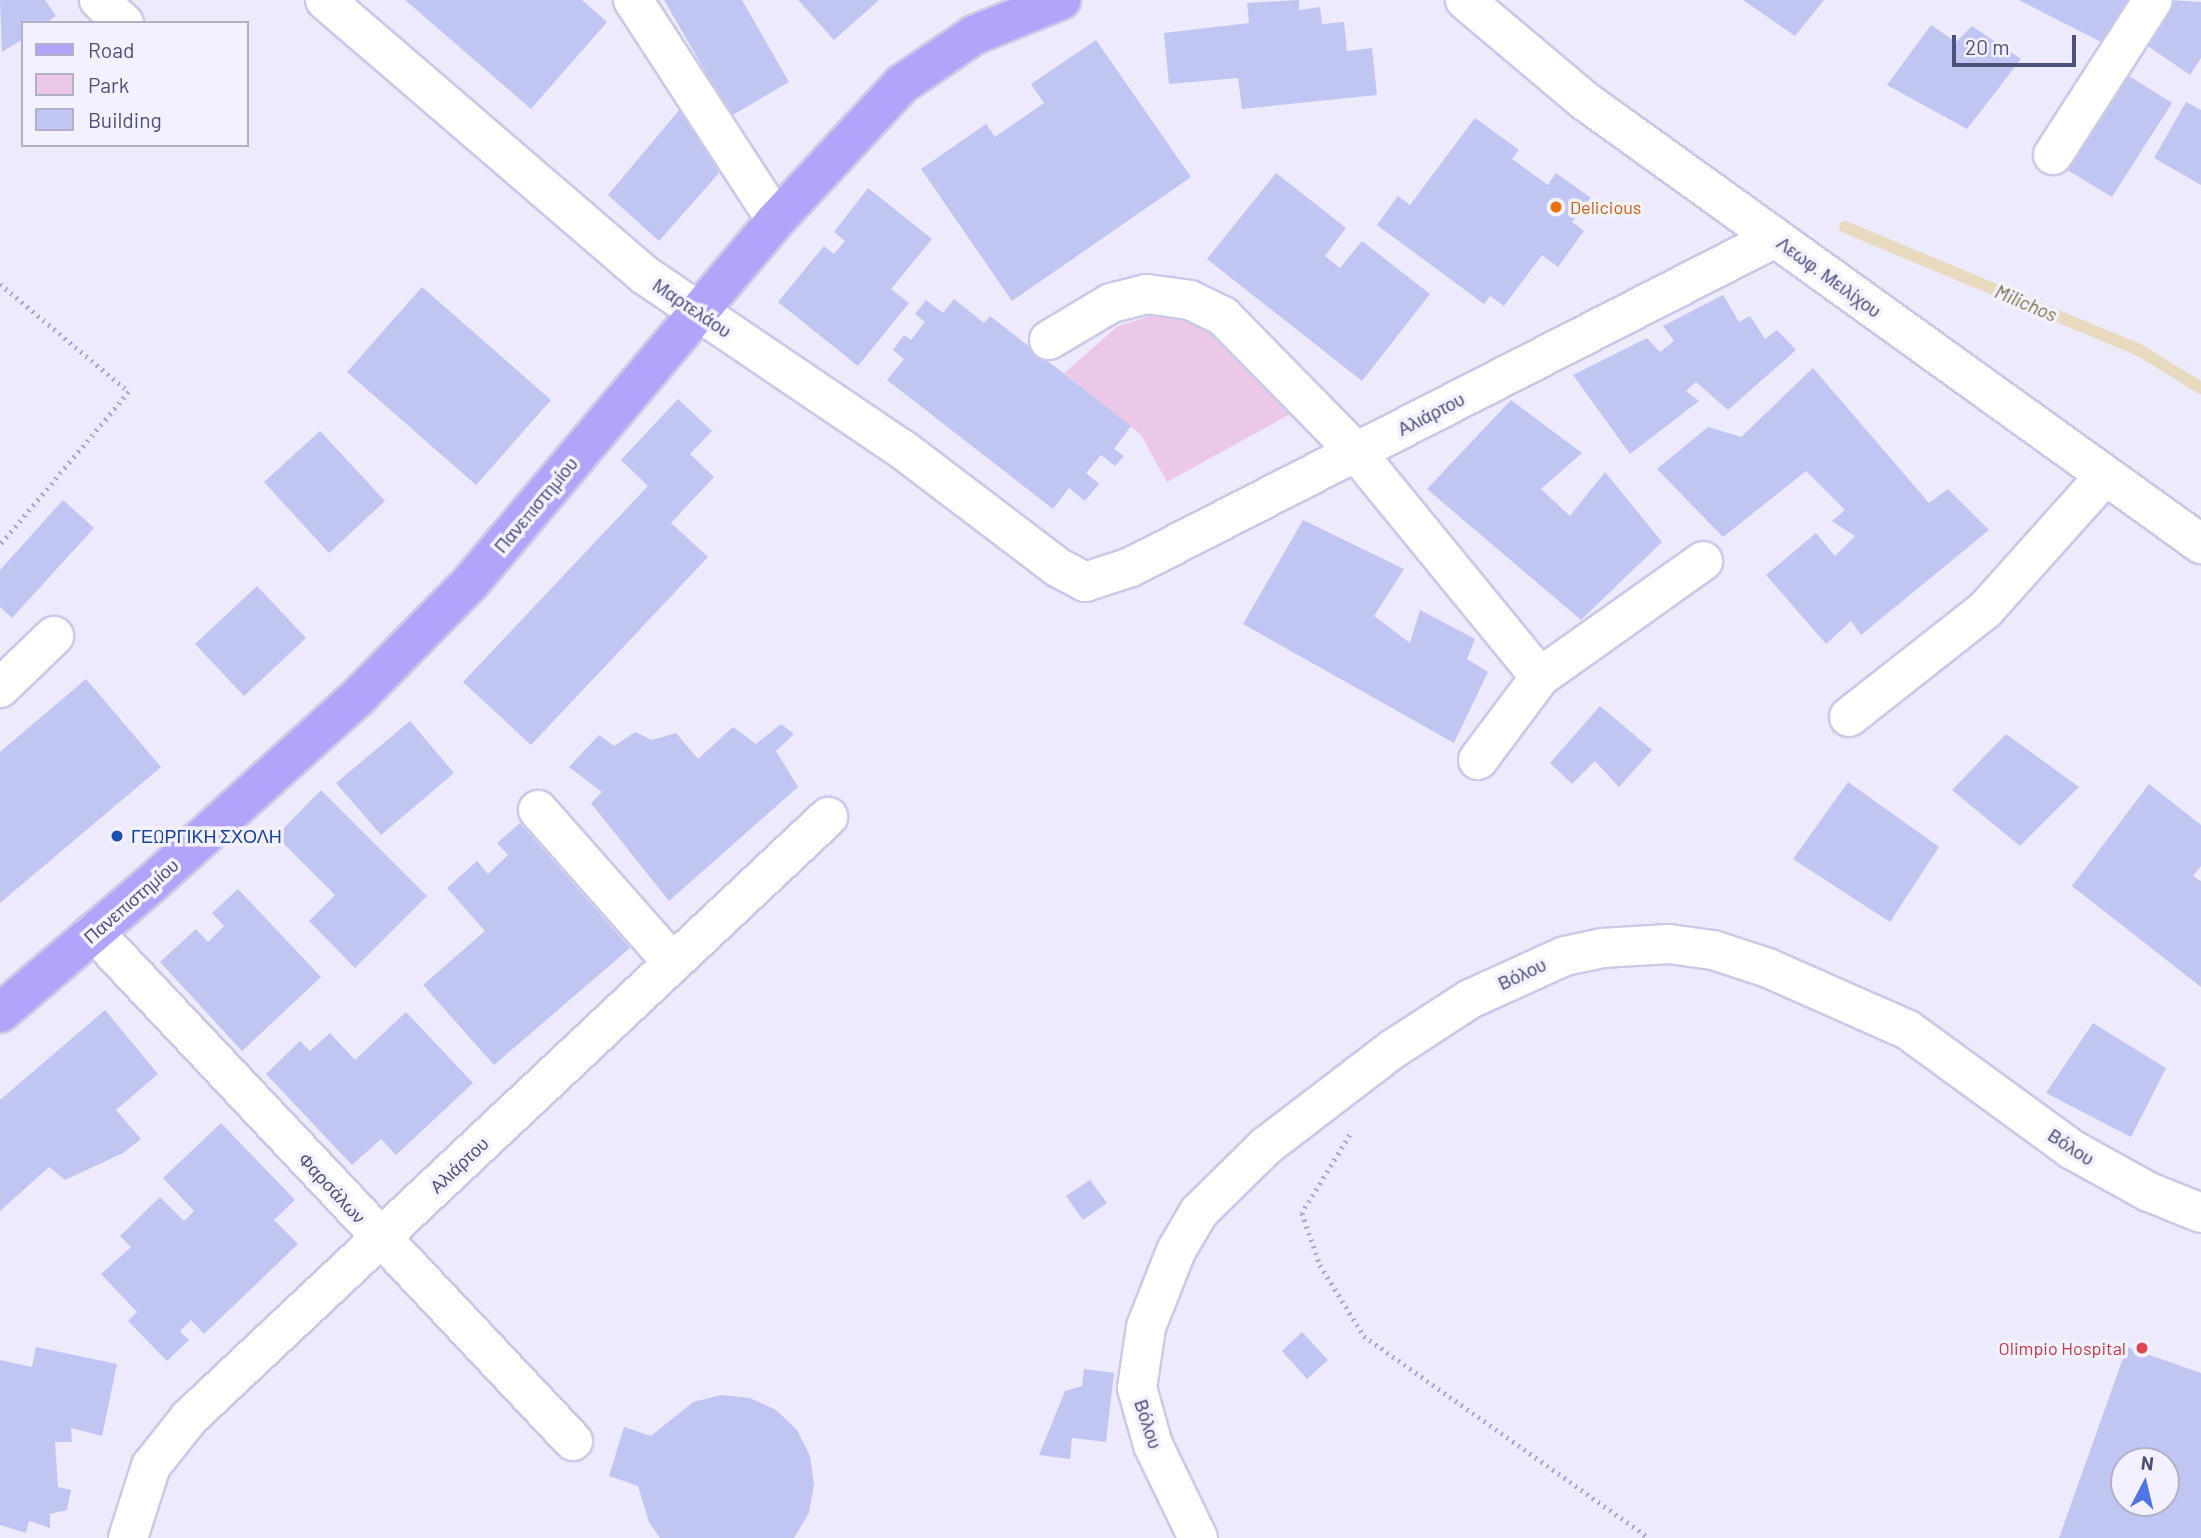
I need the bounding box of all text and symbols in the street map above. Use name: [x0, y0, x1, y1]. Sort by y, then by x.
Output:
legend: [21, 21, 248, 147]
scale bar: [1956, 21, 2080, 65]
text: 20 m: [1965, 34, 2010, 59]
text: Road: [88, 37, 134, 62]
text: Park: [88, 72, 129, 97]
text: Building: [88, 107, 162, 132]
place label: Delicious: [1570, 196, 1642, 218]
marker: Delicious: [1548, 199, 1564, 215]
street label: Λεωφ. Μειλίχου: [1773, 232, 1885, 322]
street label: Μαρτελάου: [649, 274, 735, 342]
water label: Milichos: [1992, 280, 2060, 326]
street label: Αλιάρτου: [1394, 388, 1468, 440]
street label: Πανεπιστημίου: [490, 453, 582, 557]
place label: ΓΕΩΡΓΙΚΗ ΣΧΟΛΗ: [131, 825, 282, 847]
marker: ΓΕΩΡΓΙΚΗ ΣΧΟΛΗ: [109, 828, 125, 844]
street label: Πανεπιστημίου: [79, 854, 183, 948]
street label: Βόλου: [1495, 954, 1549, 994]
street label: Βόλου: [2044, 1124, 2098, 1170]
street label: Αλιάρτου: [425, 1133, 493, 1197]
street label: Φαρσάλων: [294, 1148, 370, 1228]
place label: Olimpio Hospital: [1999, 1337, 2126, 1359]
marker: Olimpio Hospital: [2132, 1338, 2152, 1358]
street label: Βόλου: [1130, 1397, 1166, 1451]
north arrow: [2110, 1447, 2180, 1517]
text: N: [2140, 1450, 2155, 1475]

